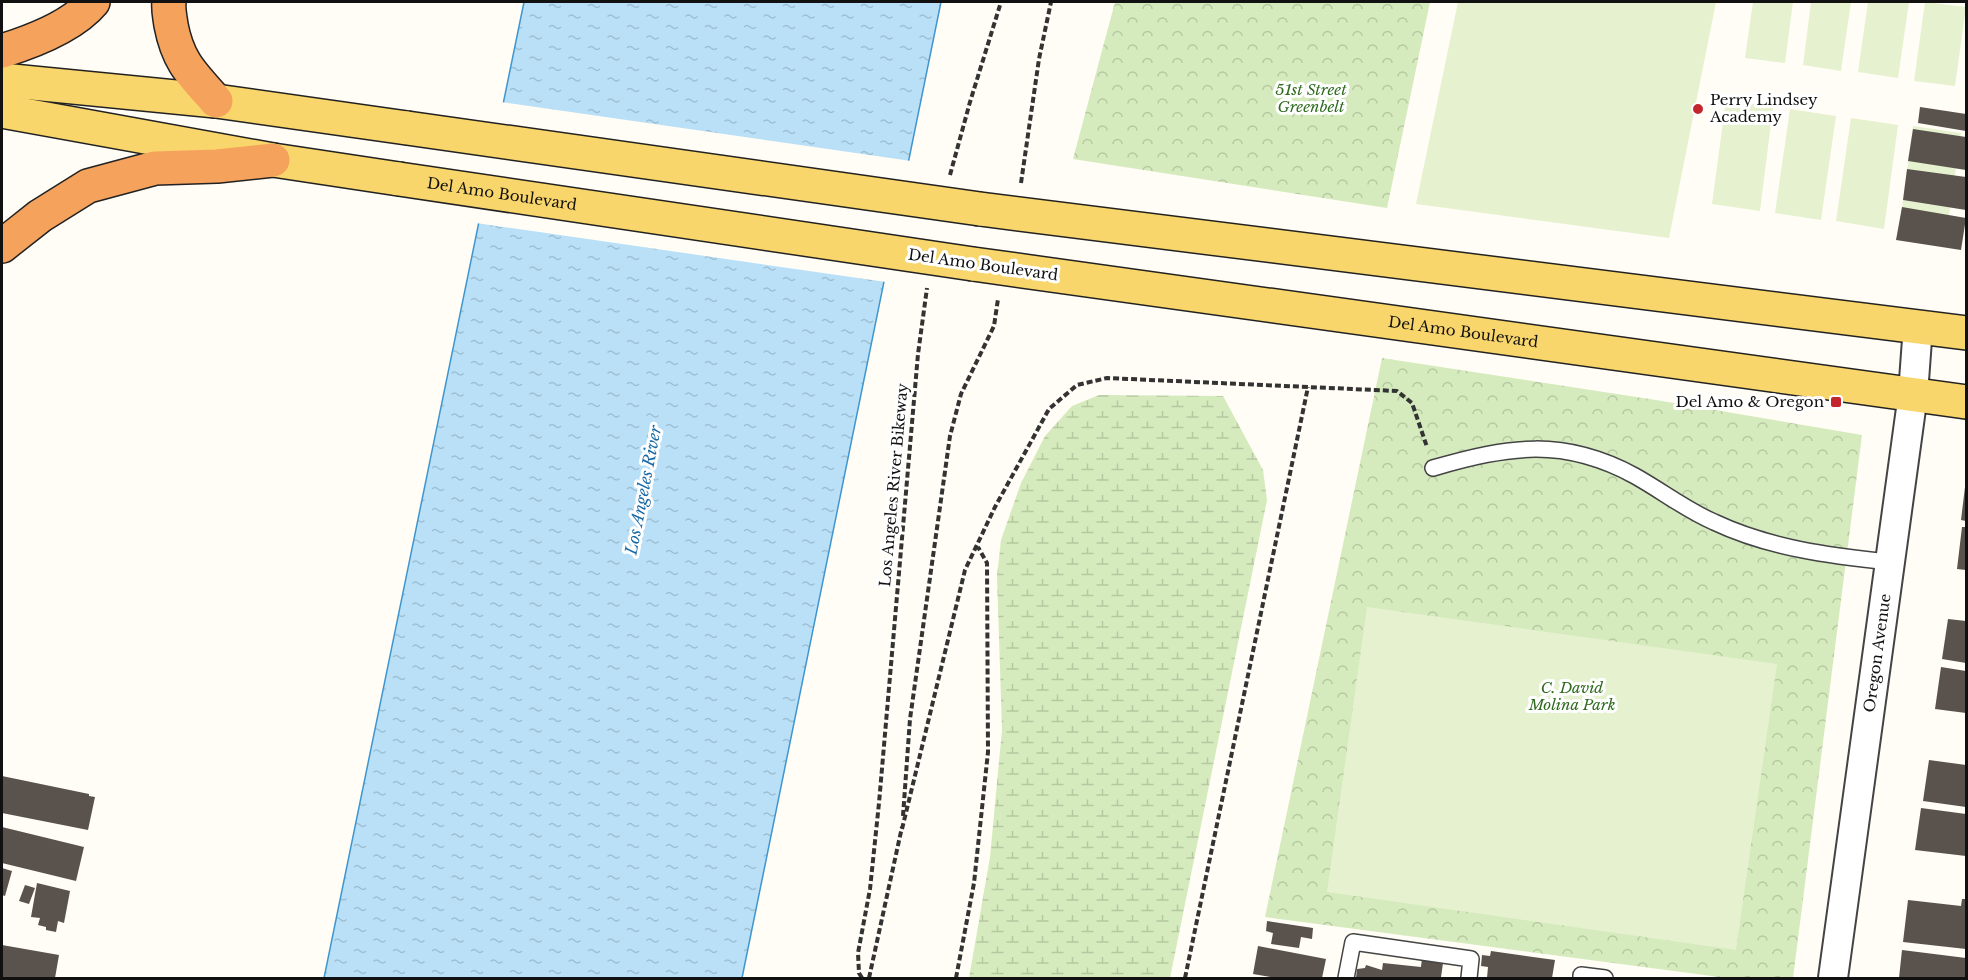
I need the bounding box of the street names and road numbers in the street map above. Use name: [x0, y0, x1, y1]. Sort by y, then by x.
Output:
street label: Del Amo Boulevard: [426, 173, 578, 214]
street label: Del Amo Boulevard: [907, 245, 1059, 284]
street label: Del Amo Boulevard: [1387, 312, 1540, 351]
street label: Los Angeles River Bikeway: [875, 382, 912, 588]
street label: Oregon Avenue: [1859, 592, 1895, 714]

